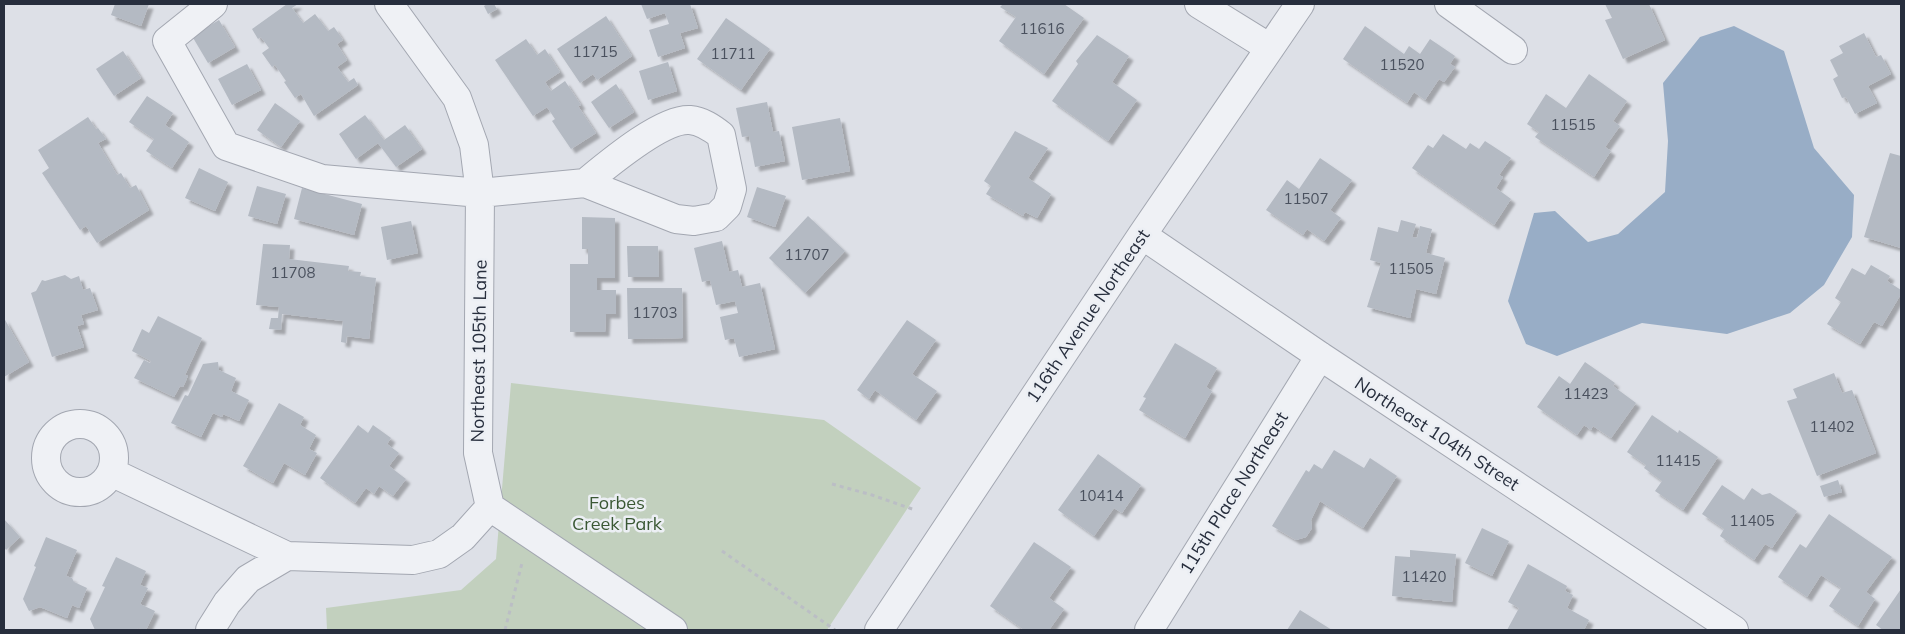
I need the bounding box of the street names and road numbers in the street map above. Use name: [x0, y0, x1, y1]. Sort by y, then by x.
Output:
street label: 116th Avenue Northeast: [1021, 224, 1154, 407]
street label: Northeast 105th Lane: [465, 259, 492, 443]
street label: Northeast 104th Street: [1351, 372, 1524, 495]
street label: 115th Place Northeast: [1174, 407, 1293, 578]

